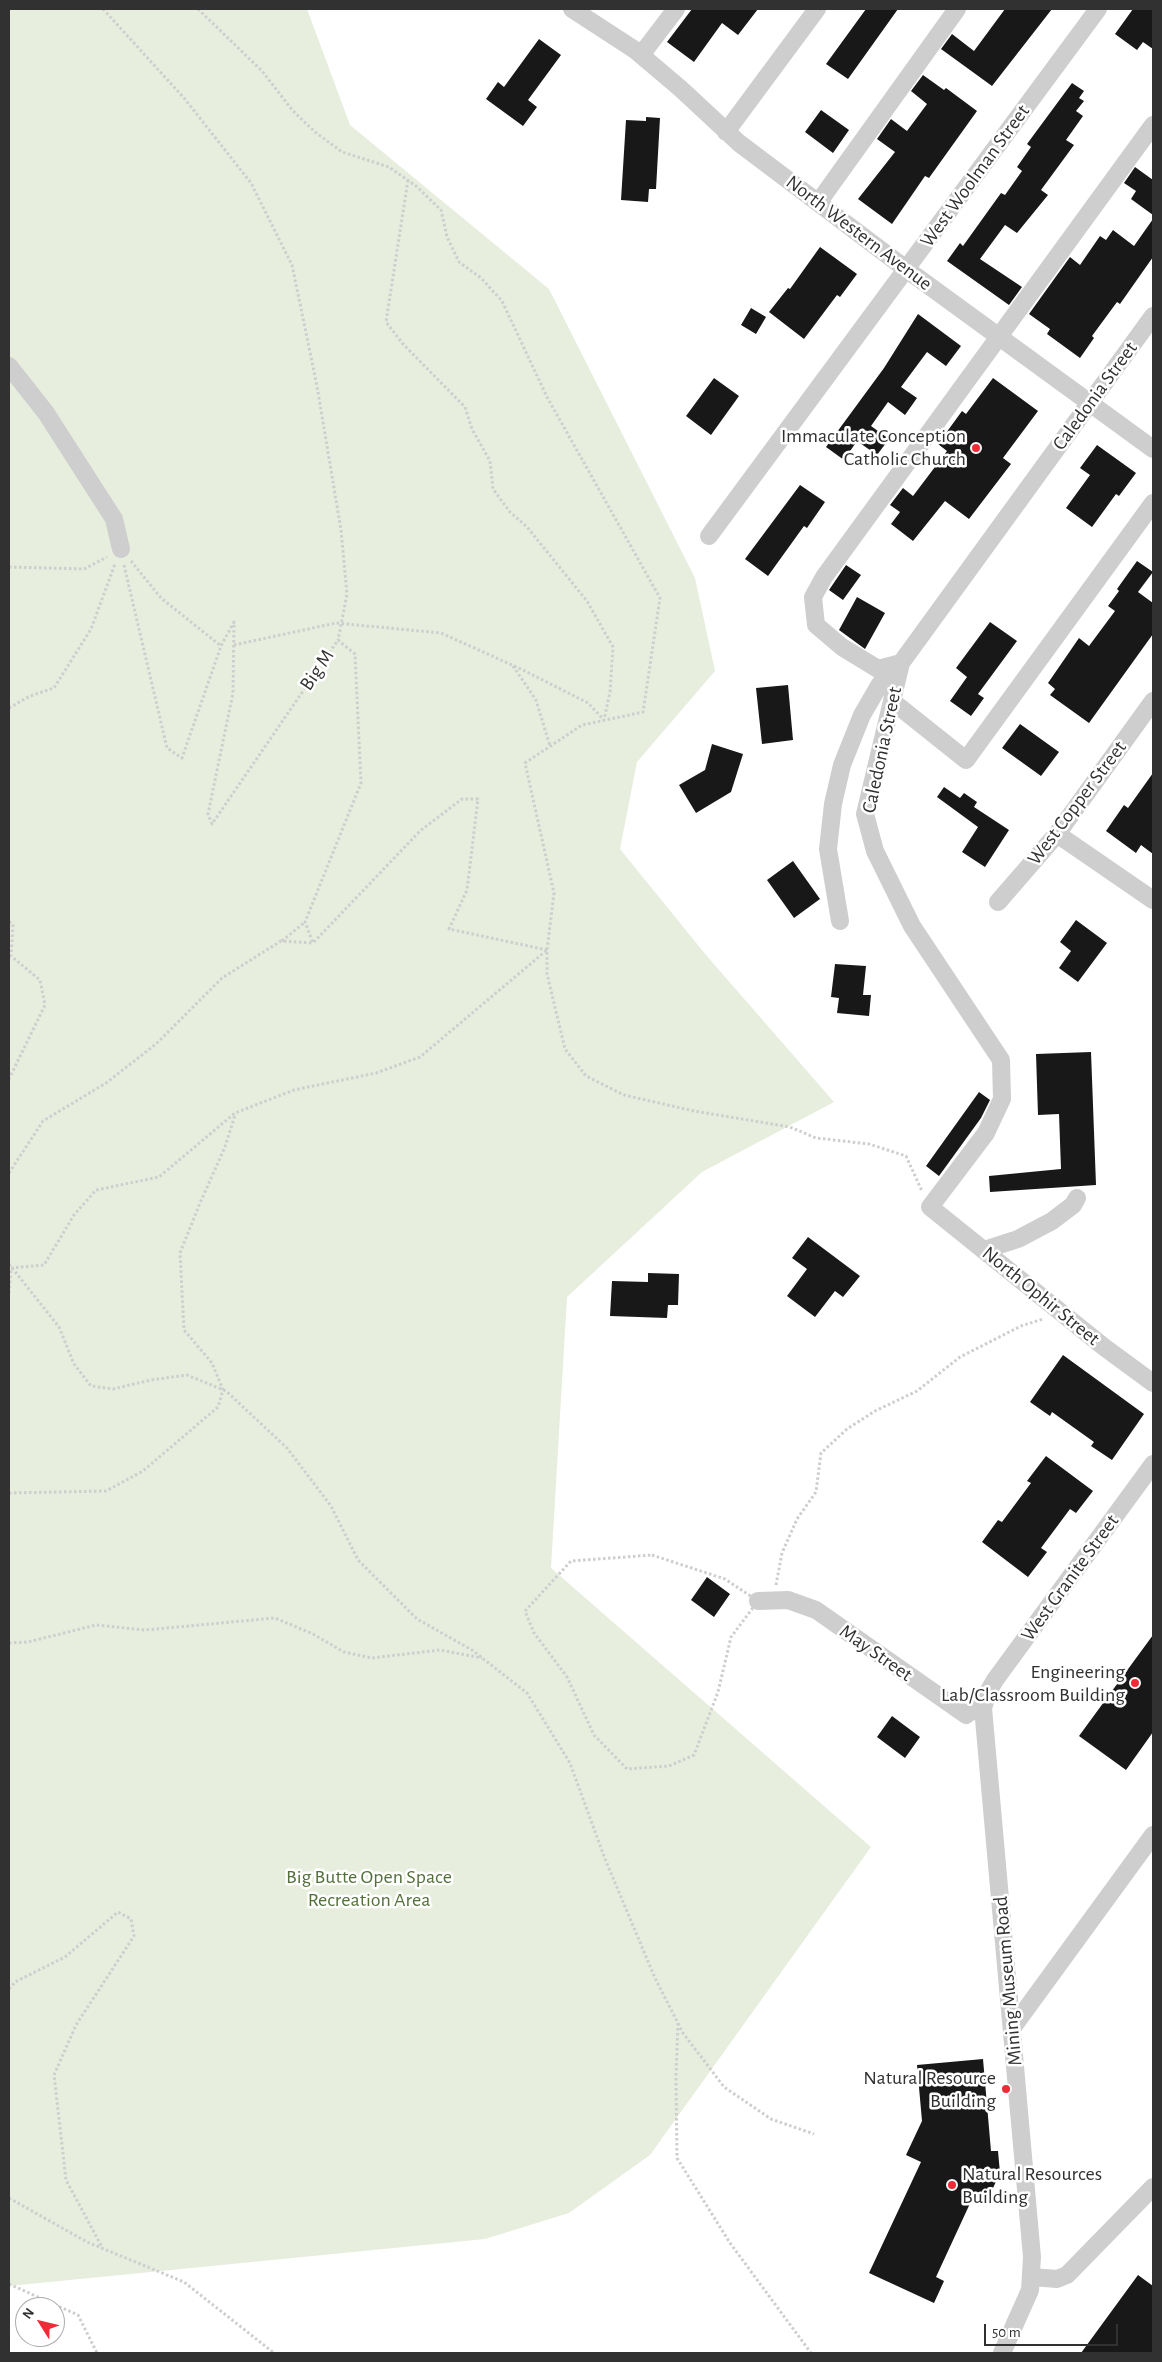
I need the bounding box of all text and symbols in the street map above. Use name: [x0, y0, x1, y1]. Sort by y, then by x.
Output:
street label: West Woolman Street: [915, 100, 1035, 252]
street label: North Western Avenue: [781, 170, 937, 296]
street label: Caledonia Street: [1048, 337, 1142, 455]
place label: Immaculate Conception Catholic Church: [781, 424, 966, 471]
marker: Immaculate Conception Catholic Church: [970, 442, 982, 454]
street label: Big M: [295, 645, 339, 695]
street label: Caledonia Street: [857, 685, 907, 815]
street label: West Copper Street: [1022, 736, 1132, 870]
street label: North Ophir Street: [977, 1241, 1105, 1351]
street label: West Granite Street: [1016, 1510, 1124, 1646]
street label: May Street: [835, 1619, 917, 1687]
place label: Engineering Lab/Classroom Building: [941, 1660, 1125, 1707]
marker: Engineering Lab/Classroom Building: [1129, 1677, 1141, 1689]
park label: Big Butte Open Space Recreation Area: [286, 1865, 452, 1912]
street label: Mining Museum Road: [989, 1895, 1027, 2067]
place label: Natural Resource Building: [863, 2066, 996, 2113]
marker: Natural Resource Building: [1000, 2083, 1012, 2095]
place label: Natural Resources Building: [962, 2162, 1102, 2209]
marker: Natural Resources Building: [946, 2179, 958, 2191]
north arrow: [15, 2297, 65, 2347]
text: N: [20, 2306, 37, 2322]
scale bar: [987, 2314, 1121, 2346]
text: 50 m: [992, 2325, 1021, 2340]

